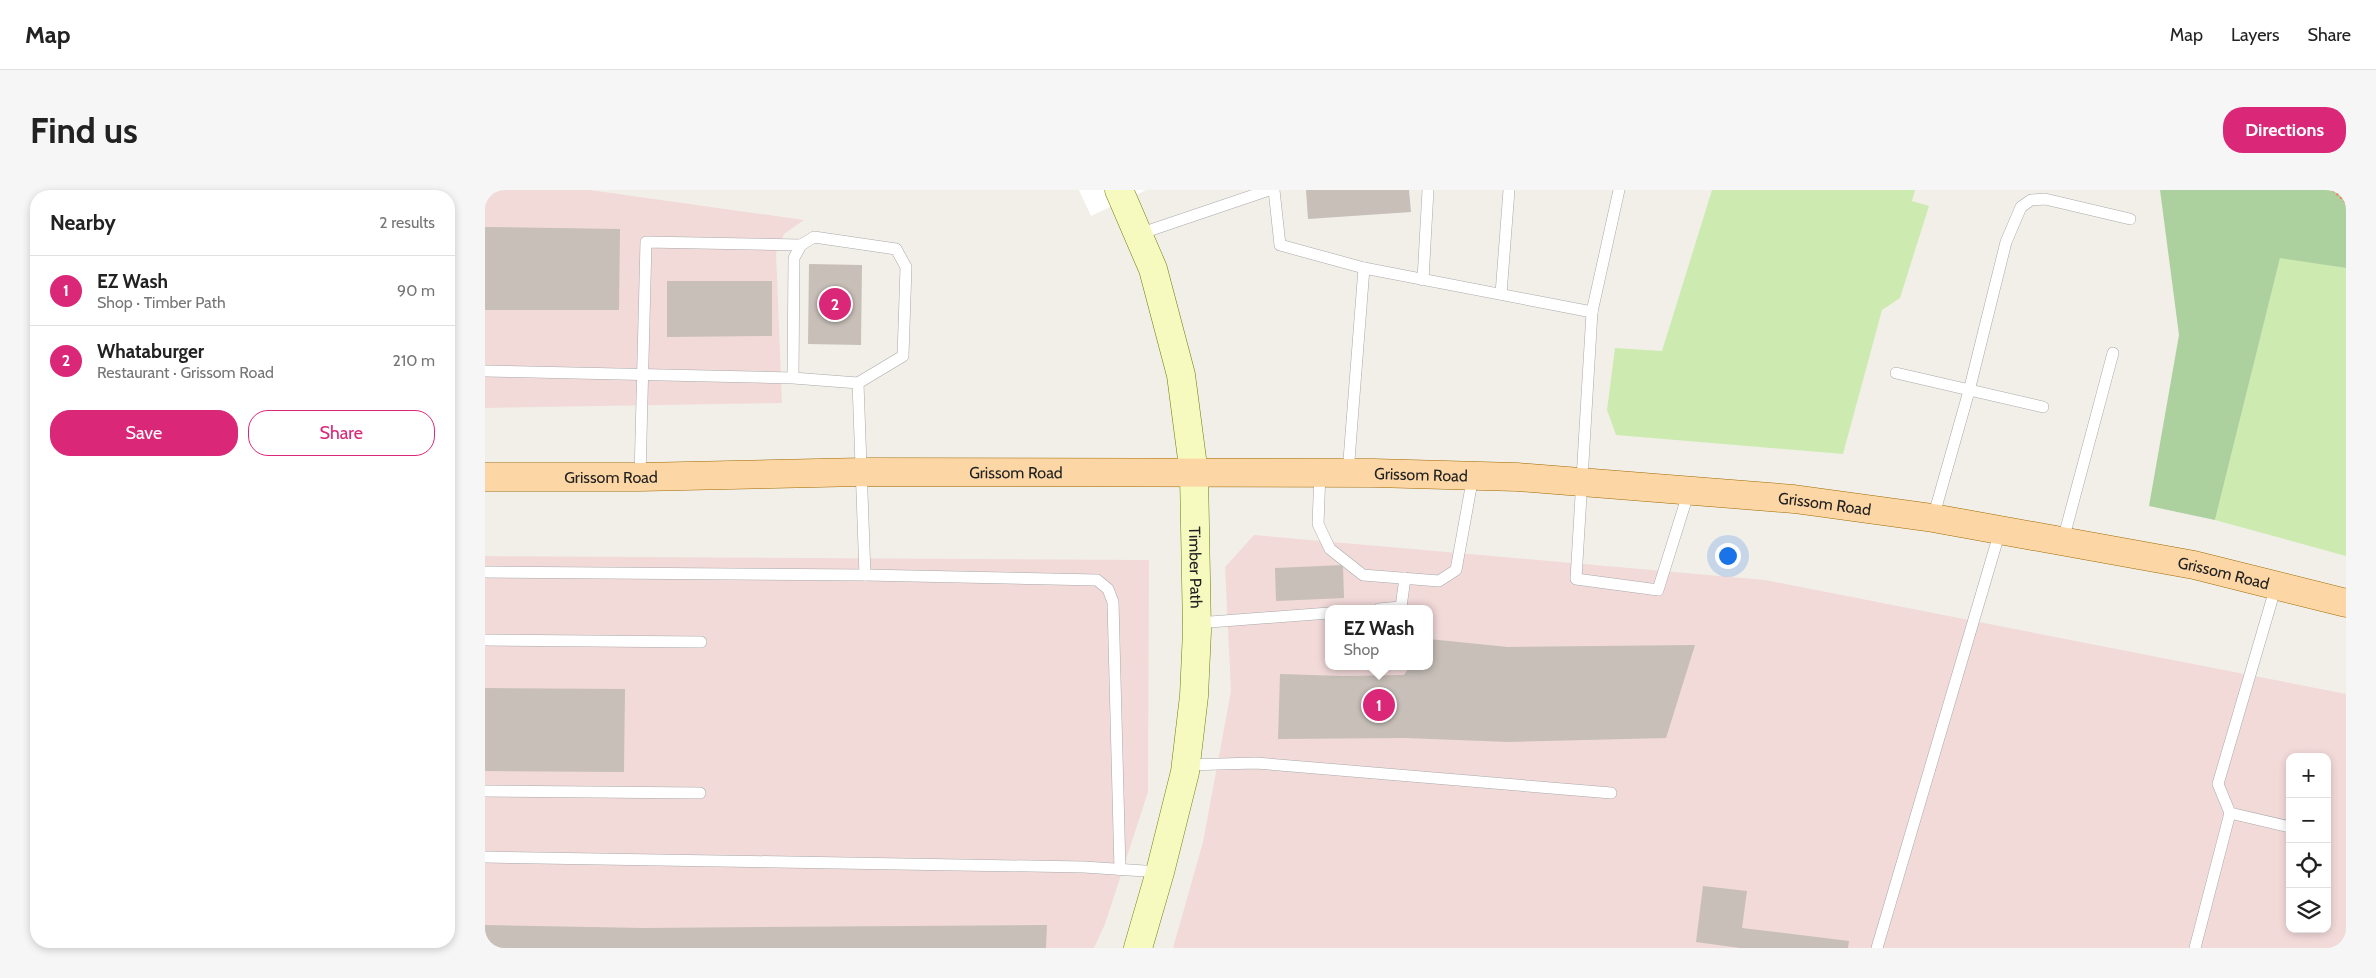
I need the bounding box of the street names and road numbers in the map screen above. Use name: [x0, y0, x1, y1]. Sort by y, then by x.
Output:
street label: Grissom Road: [969, 463, 1063, 482]
street label: Grissom Road: [1374, 464, 1468, 485]
street label: Grissom Road: [564, 467, 658, 487]
street label: Grissom Road: [1778, 488, 1872, 519]
street label: Timber Path: [1186, 526, 1206, 609]
street label: Grissom Road: [2176, 553, 2271, 593]

